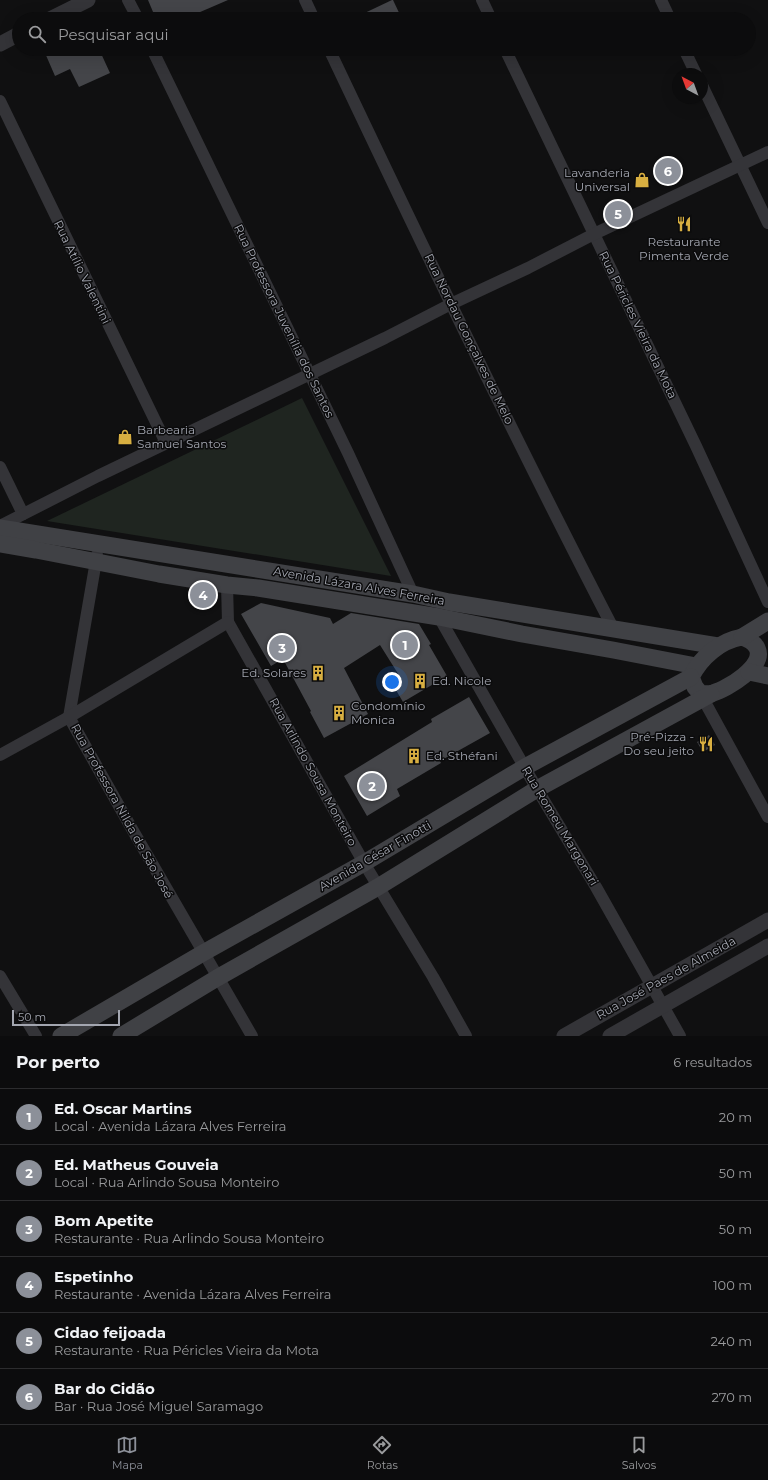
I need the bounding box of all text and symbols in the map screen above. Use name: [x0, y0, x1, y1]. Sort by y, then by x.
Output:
search box: [12, 12, 756, 56]
icon: search: [26, 23, 48, 45]
text: Pesquisar aqui: [58, 25, 169, 44]
north arrow: [672, 68, 708, 104]
pin: 6: [655, 156, 681, 186]
place label: Lavanderia Universal: [564, 165, 630, 194]
shop icon: Lavanderia Universal: [633, 171, 651, 189]
pin: 5: [605, 199, 631, 229]
restaurant icon: Restaurante Pimenta Verde: [675, 215, 693, 233]
street label: Rua Atílio Valentini: [51, 217, 114, 326]
street label: Rua Professora Juvenília dos Santos: [231, 222, 338, 420]
place label: Restaurante Pimenta Verde: [639, 234, 729, 263]
street label: Rua Péricles Vieira da Mota: [596, 249, 681, 401]
street label: Rua Nordau Gonçalves de Melo: [422, 251, 517, 426]
place label: Barbearia Samuel Santos: [137, 422, 227, 451]
shop icon: Barbearia Samuel Santos: [116, 428, 134, 446]
street label: Avenida Lázara Alves Ferreira: [272, 563, 446, 608]
pin: 4: [190, 580, 216, 610]
pin: 1: [392, 630, 418, 660]
pin: 3: [269, 633, 295, 663]
building icon: Ed. Solares: [309, 664, 327, 682]
place label: Ed. Solares: [241, 665, 306, 680]
your location: [382, 672, 402, 692]
building icon: Ed. Nicole: [411, 672, 429, 690]
place label: Ed. Nicole: [432, 673, 491, 688]
street label: Rua Arlindo Sousa Monteiro: [266, 695, 361, 848]
place label: Condomínio Monica: [351, 698, 425, 727]
building icon: Condomínio Monica: [330, 704, 348, 722]
street label: Rua Professora Nilda de São José: [68, 721, 177, 901]
place label: Pré-Pizza - Do seu jeito: [623, 729, 694, 758]
restaurant icon: Pré-Pizza - Do seu jeito: [697, 735, 715, 753]
building icon: Ed. Sthéfani: [405, 747, 423, 765]
place label: Ed. Sthéfani: [426, 748, 498, 763]
street label: Rua Romeu Margonari: [519, 763, 602, 888]
pin: 2: [359, 771, 385, 801]
street label: Avenida César Finotti: [316, 817, 434, 894]
street label: Rua José Paes de Almeida: [593, 933, 738, 1022]
scale bar: [12, 1008, 120, 1027]
text: 50 m: [18, 1010, 46, 1024]
text: Por perto: [16, 1052, 100, 1072]
text: 6 resultados: [673, 1054, 752, 1070]
text: Ed. Oscar Martins: [54, 1099, 192, 1118]
text: 1: [26, 1109, 32, 1125]
text: 20 m: [719, 1109, 752, 1125]
text: Local · Avenida Lázara Alves Ferreira: [54, 1118, 287, 1134]
text: Ed. Matheus Gouveia: [54, 1155, 219, 1174]
text: 2: [25, 1165, 33, 1181]
text: 50 m: [719, 1165, 752, 1181]
text: Local · Rua Arlindo Sousa Monteiro: [54, 1174, 279, 1190]
text: Bom Apetite: [54, 1211, 153, 1230]
text: 3: [25, 1221, 33, 1237]
text: 50 m: [719, 1221, 752, 1237]
text: Restaurante · Rua Arlindo Sousa Monteiro: [54, 1230, 324, 1246]
text: Espetinho: [54, 1267, 133, 1286]
text: 4: [25, 1277, 33, 1293]
text: 100 m: [713, 1277, 752, 1293]
text: Restaurante · Avenida Lázara Alves Ferreira: [54, 1286, 331, 1302]
text: Cidao feijoada: [54, 1323, 166, 1342]
text: 5: [25, 1333, 33, 1349]
text: 240 m: [711, 1333, 752, 1349]
text: Restaurante · Rua Péricles Vieira da Mota: [54, 1342, 319, 1358]
text: Bar do Cidão: [54, 1379, 155, 1398]
text: 6: [25, 1389, 33, 1405]
text: 270 m: [711, 1389, 752, 1405]
text: Bar · Rua José Miguel Saramago: [54, 1398, 263, 1414]
tab: Mapa: [112, 1434, 143, 1472]
tab: Rotas: [367, 1434, 398, 1472]
tab: Salvos: [622, 1434, 656, 1472]

